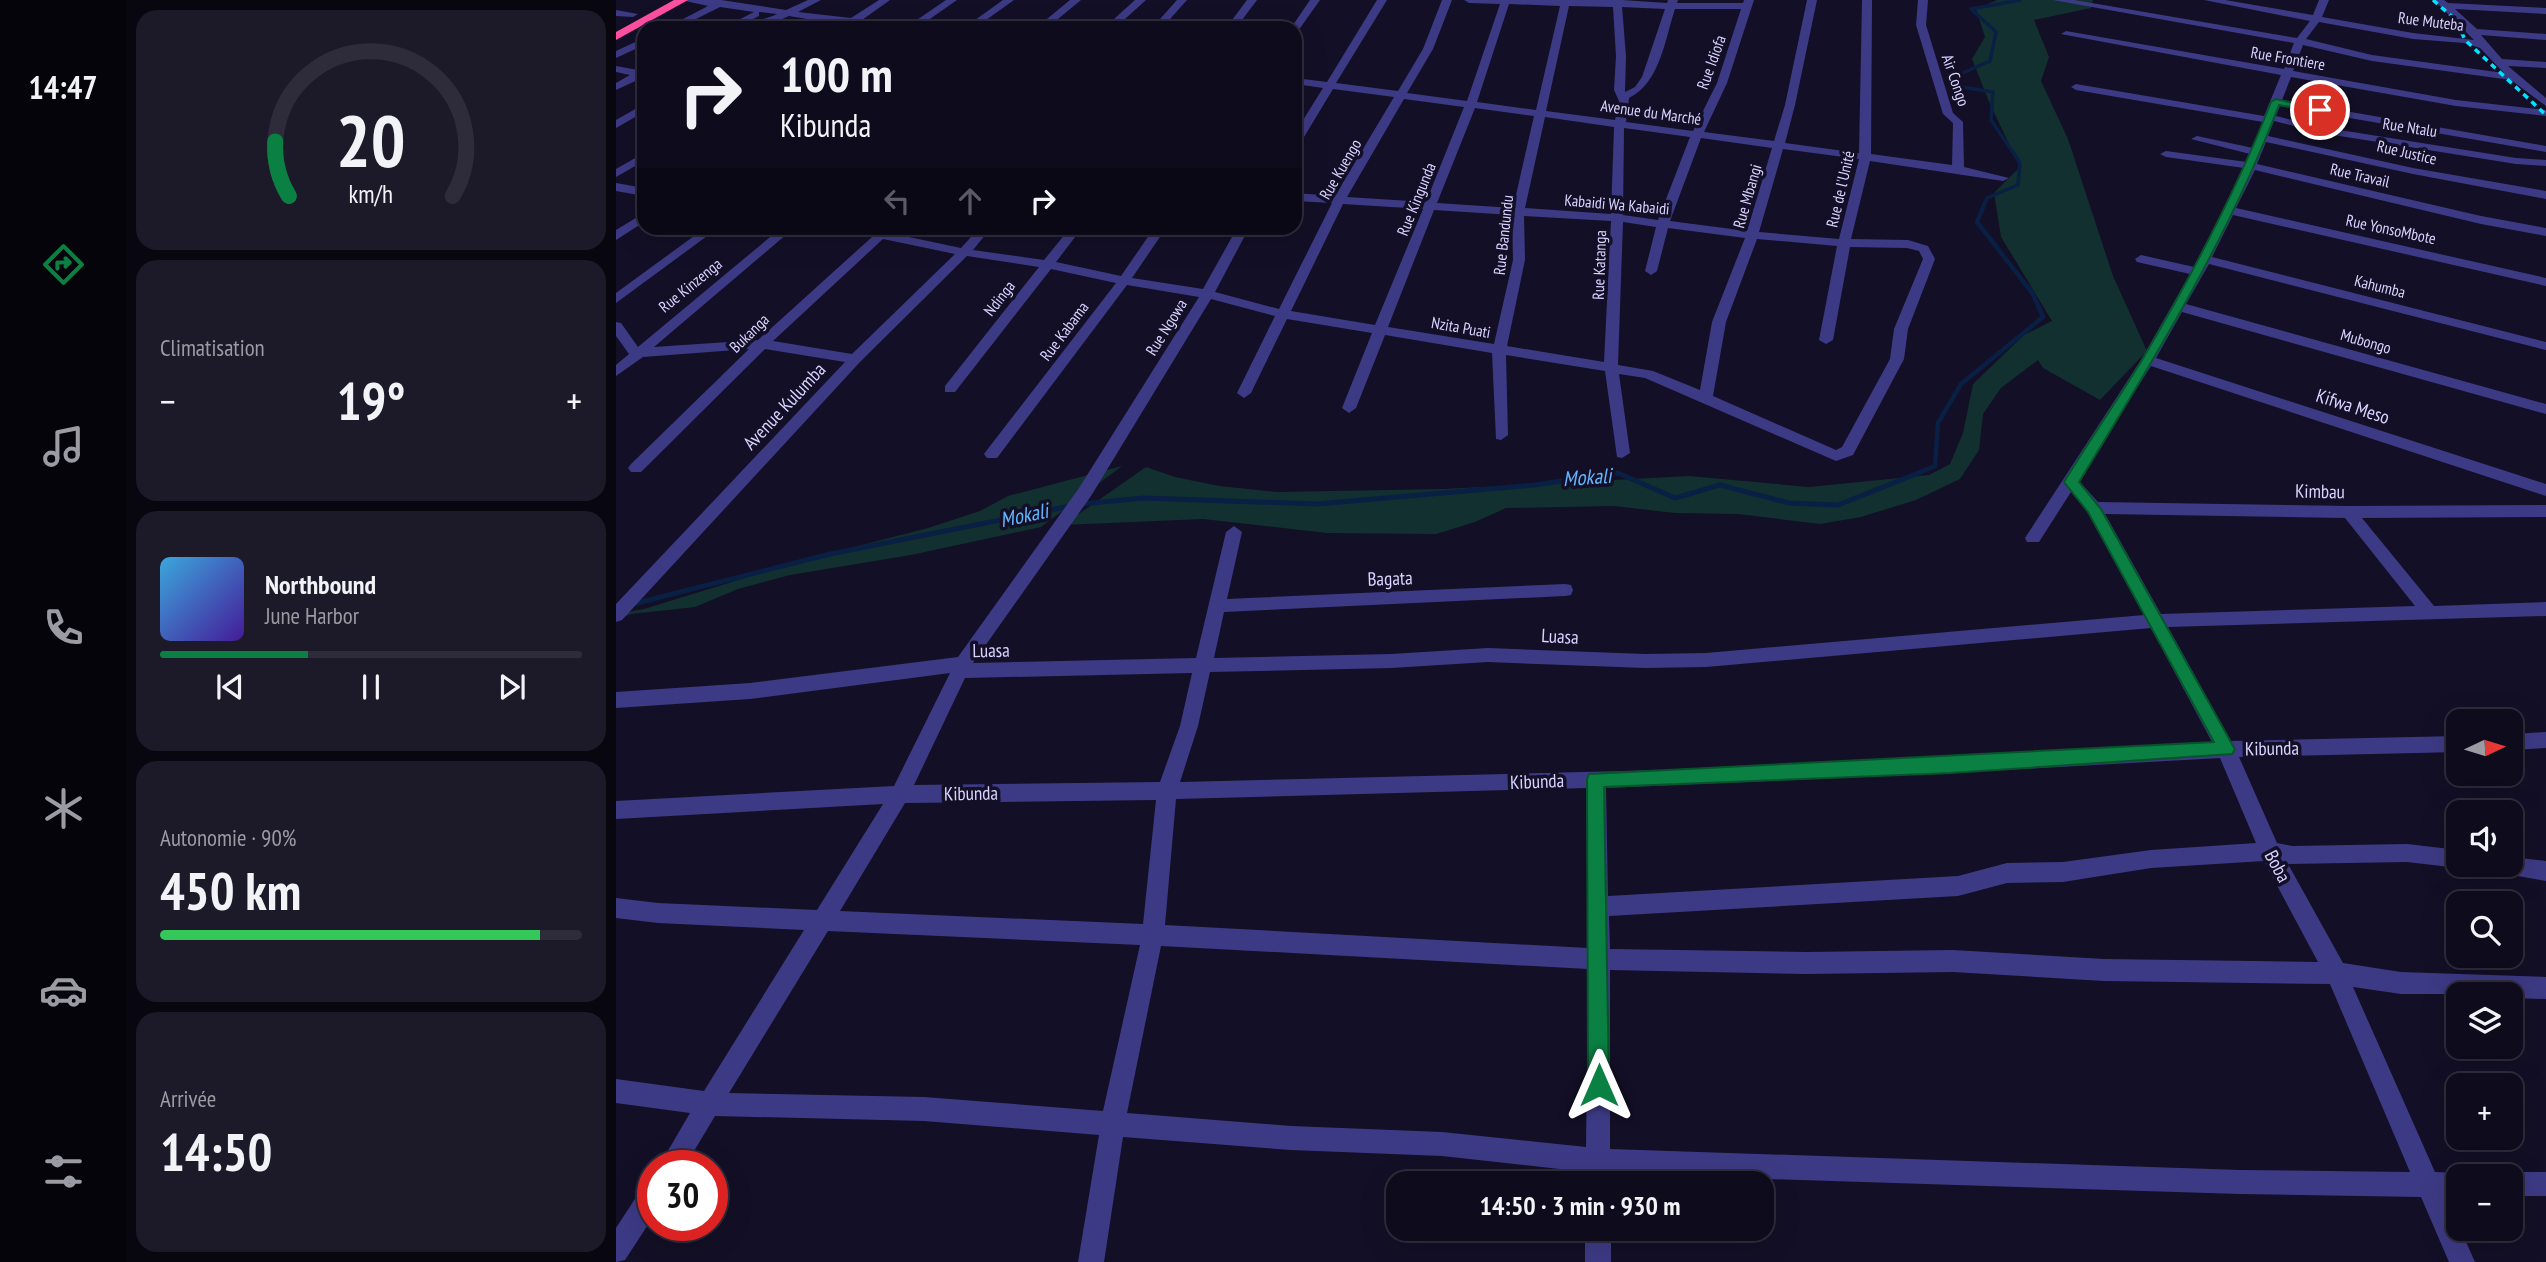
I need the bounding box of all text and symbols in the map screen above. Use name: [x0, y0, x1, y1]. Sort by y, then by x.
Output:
street label: Rue Muteba: [2397, 7, 2465, 35]
street label: Rue Idiofa: [1692, 32, 1730, 92]
text: 100 m: [780, 42, 893, 106]
street label: Rue Frontiere: [2249, 42, 2327, 74]
icon: right: [665, 49, 756, 140]
street label: Air Congo: [1938, 51, 1974, 109]
text: 14:47: [28, 66, 98, 108]
pin: [2290, 80, 2350, 140]
icon: arrive: [2301, 91, 2339, 129]
text: 20: [336, 93, 406, 187]
street label: Avenue du Marché: [1599, 95, 1703, 129]
text: Kibunda: [780, 104, 871, 146]
street label: Rue Ntalu: [2381, 113, 2439, 141]
street label: Rue Kuengo: [1315, 135, 1365, 203]
street label: Rue Justice: [2375, 135, 2439, 169]
street label: Rue de l'Unité: [1821, 149, 1859, 229]
street label: Rue Travail: [2328, 158, 2392, 192]
street label: Rue Kingunda: [1392, 159, 1440, 239]
street label: Rue Mbangi: [1728, 162, 1766, 230]
text: km/h: [349, 178, 393, 210]
icon: left: [878, 182, 916, 220]
icon: ahead: [951, 182, 989, 220]
icon: right: [1024, 182, 1062, 220]
street label: Kabaidi Wa Kabaidi: [1564, 189, 1670, 219]
street label: Rue Bandundu: [1489, 194, 1517, 276]
street label: Rue YonsoMbote: [2344, 210, 2438, 248]
street label: Rue Katanga: [1588, 230, 1610, 300]
icon: directions: [39, 240, 88, 289]
street label: Rue Kinzenga: [654, 253, 726, 317]
street label: Kahumba: [2352, 270, 2408, 302]
street label: Ndinga: [979, 276, 1019, 320]
street label: Rue Ngowa: [1141, 295, 1191, 359]
street label: Rue Kabama: [1035, 298, 1093, 364]
street label: Bukanga: [725, 309, 773, 357]
street label: Nzita Puati: [1430, 312, 1492, 342]
street label: Mubongo: [2338, 324, 2394, 358]
text: Climatisation: [160, 333, 265, 362]
street label: Avenue Kulumba: [738, 358, 830, 454]
text: 19°: [337, 367, 405, 434]
text: −: [160, 376, 176, 425]
text: +: [566, 376, 582, 425]
street label: Kifwa Meso: [2313, 383, 2393, 429]
icon: music: [39, 422, 88, 471]
water label: Mokali: [1562, 462, 1615, 492]
street label: Kimbau: [2295, 479, 2345, 503]
water label: Mokali: [997, 496, 1053, 533]
street label: Bagata: [1367, 565, 1413, 591]
text: Northbound: [265, 568, 376, 601]
text: June Harbor: [265, 601, 359, 630]
icon: phone: [39, 603, 88, 652]
street label: Luasa: [1541, 623, 1579, 649]
street label: Luasa: [972, 638, 1010, 662]
icon: previous: [211, 668, 249, 706]
icon: pause: [352, 668, 390, 706]
icon: next: [493, 668, 531, 706]
north arrow: [2446, 709, 2524, 786]
map controls: [2446, 709, 2523, 1241]
street label: Kibunda: [2245, 736, 2299, 760]
street label: Kibunda: [1510, 768, 1564, 794]
street label: Kibunda: [944, 781, 998, 805]
icon: climate: [39, 784, 88, 833]
button: sound: [2446, 800, 2523, 877]
text: Autonomie · 90%: [160, 823, 296, 852]
street label: Boba: [2260, 846, 2296, 886]
text: 450 km: [160, 857, 301, 924]
button: search: [2446, 891, 2523, 968]
icon: car: [39, 966, 88, 1015]
button: layers: [2446, 982, 2523, 1059]
position arrow: [1562, 1048, 1636, 1122]
button: +: [2446, 1073, 2523, 1150]
text: Arrivée: [160, 1084, 216, 1113]
text: 14:50: [160, 1118, 272, 1185]
icon: filters: [39, 1147, 88, 1196]
speed limit sign: 30: [637, 1150, 728, 1241]
button: −: [2446, 1164, 2523, 1241]
text: 14:50 · 3 min · 930 m: [1480, 1189, 1680, 1222]

